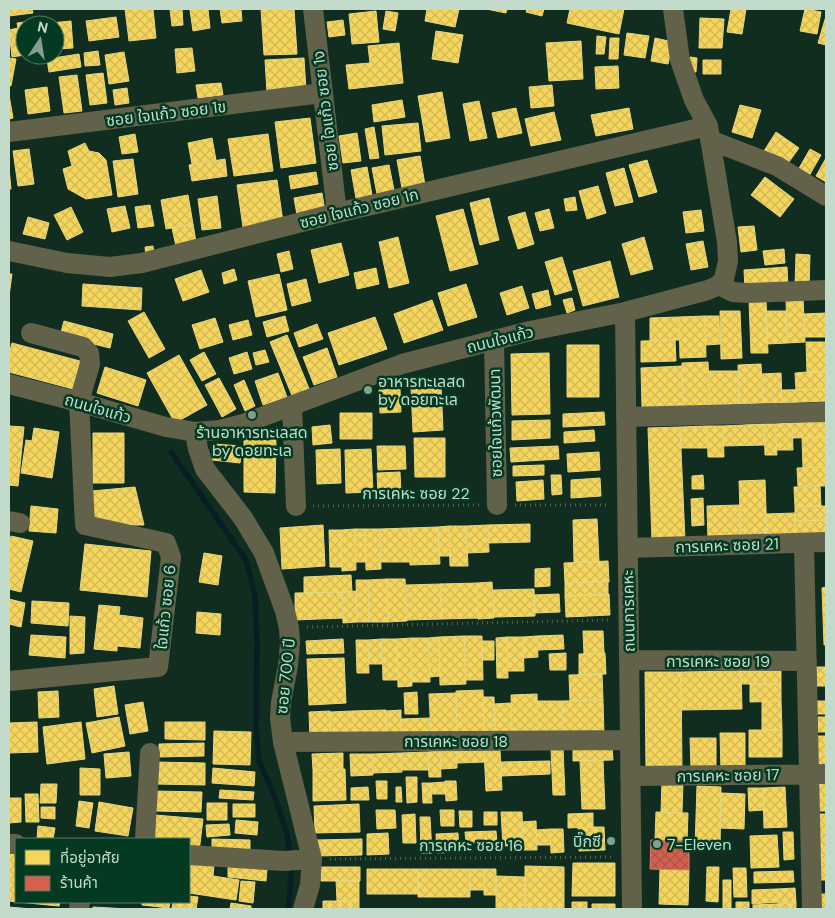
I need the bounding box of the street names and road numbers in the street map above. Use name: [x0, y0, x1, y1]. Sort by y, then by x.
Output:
street label: ซอย ใจแก้ว ซอย 1ง: [308, 50, 343, 172]
street label: ซอย ใจแก้ว ซอย 1ข: [105, 96, 227, 131]
street label: ซอย ใจแก้ว ซอย 1ก: [298, 184, 421, 233]
street label: ถนนใจแก้ว: [464, 321, 536, 358]
street label: ซอยใจแก้วพัฒนา: [484, 368, 507, 478]
street label: ถนนใจแก้ว: [62, 389, 134, 428]
street label: การเคหะ ซอย 22: [362, 483, 470, 504]
street label: การเคหะ ซอย 21: [675, 533, 779, 558]
street label: ใจแก้ว ซอย 6: [151, 563, 180, 651]
street label: ถนนการเคหะ: [617, 570, 640, 652]
street label: ซอย 700 ปี: [271, 637, 300, 715]
street label: การเคหะ ซอย 19: [666, 651, 770, 672]
street label: การเคหะ ซอย 18: [404, 731, 508, 752]
street label: การเคหะ ซอย 17: [676, 764, 780, 787]
street label: การเคหะ ซอย 16: [419, 835, 523, 856]

